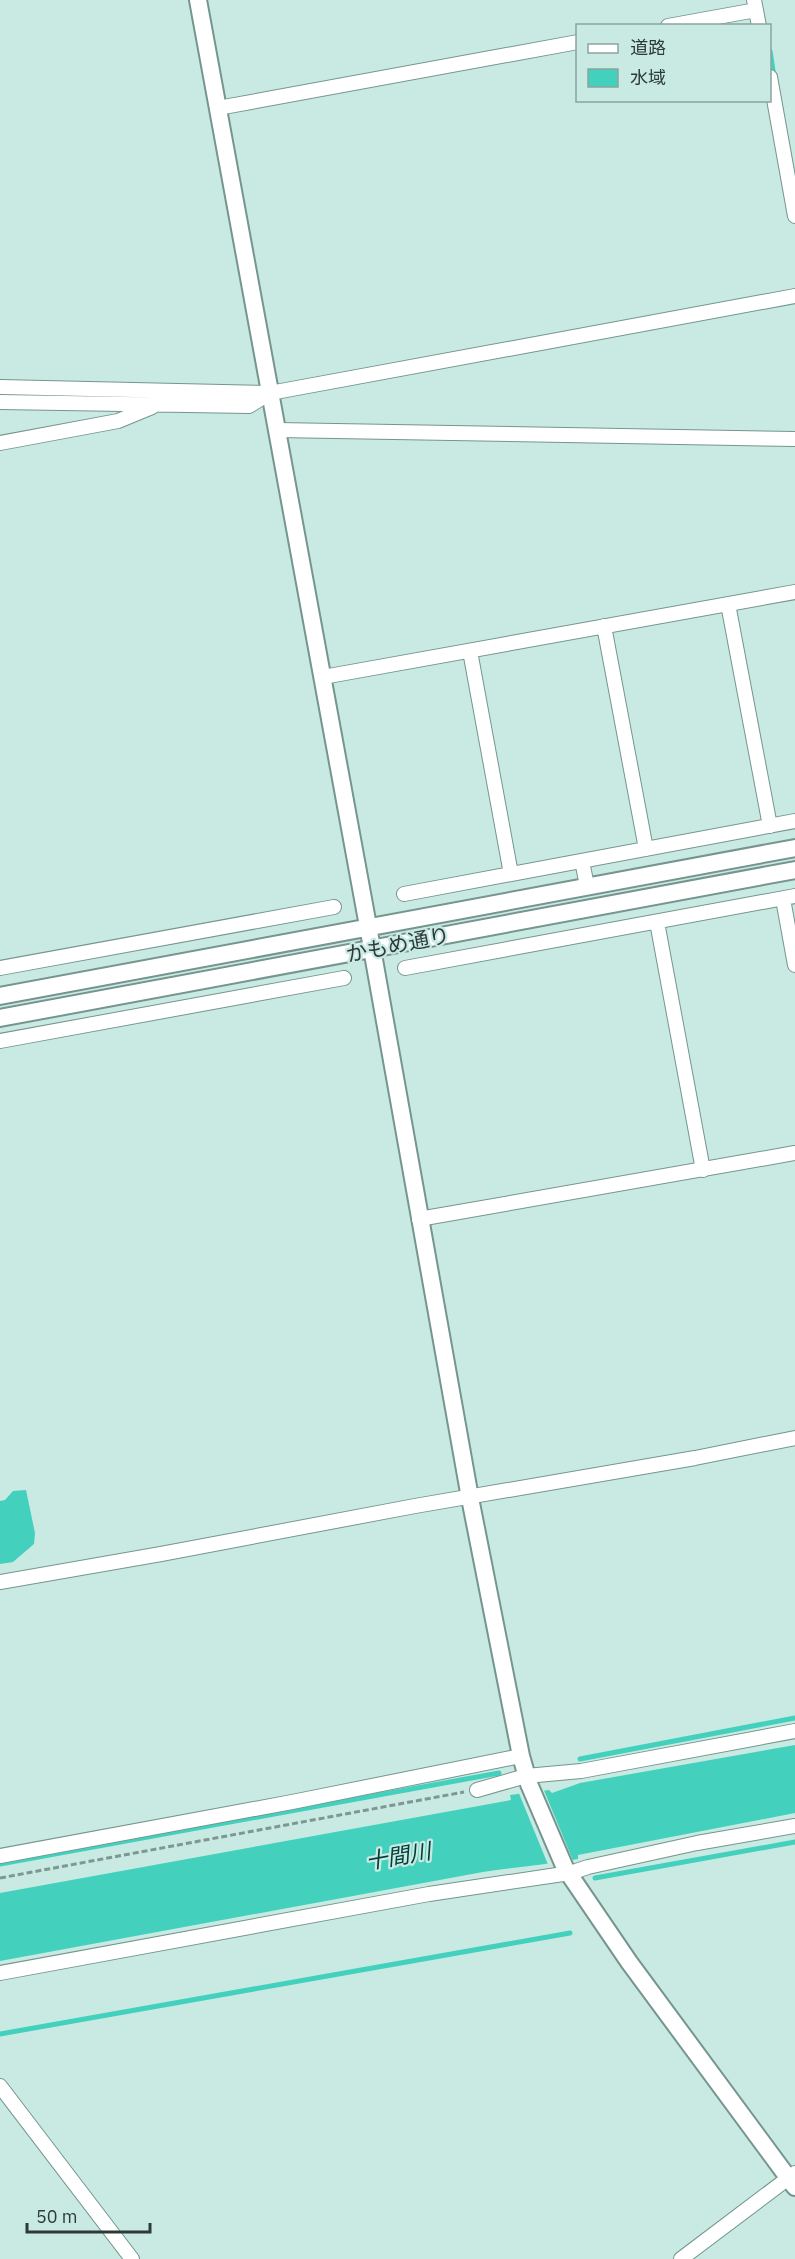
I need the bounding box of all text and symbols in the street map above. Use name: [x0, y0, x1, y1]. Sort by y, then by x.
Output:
legend: [576, 24, 771, 102]
text: 道路: [630, 36, 666, 59]
text: 水域: [630, 66, 666, 89]
street label: かもめ通り: [344, 920, 452, 968]
water label: 十間川: [363, 1835, 435, 1876]
scale bar: [27, 2196, 150, 2234]
text: 50 m: [36, 2205, 78, 2228]

